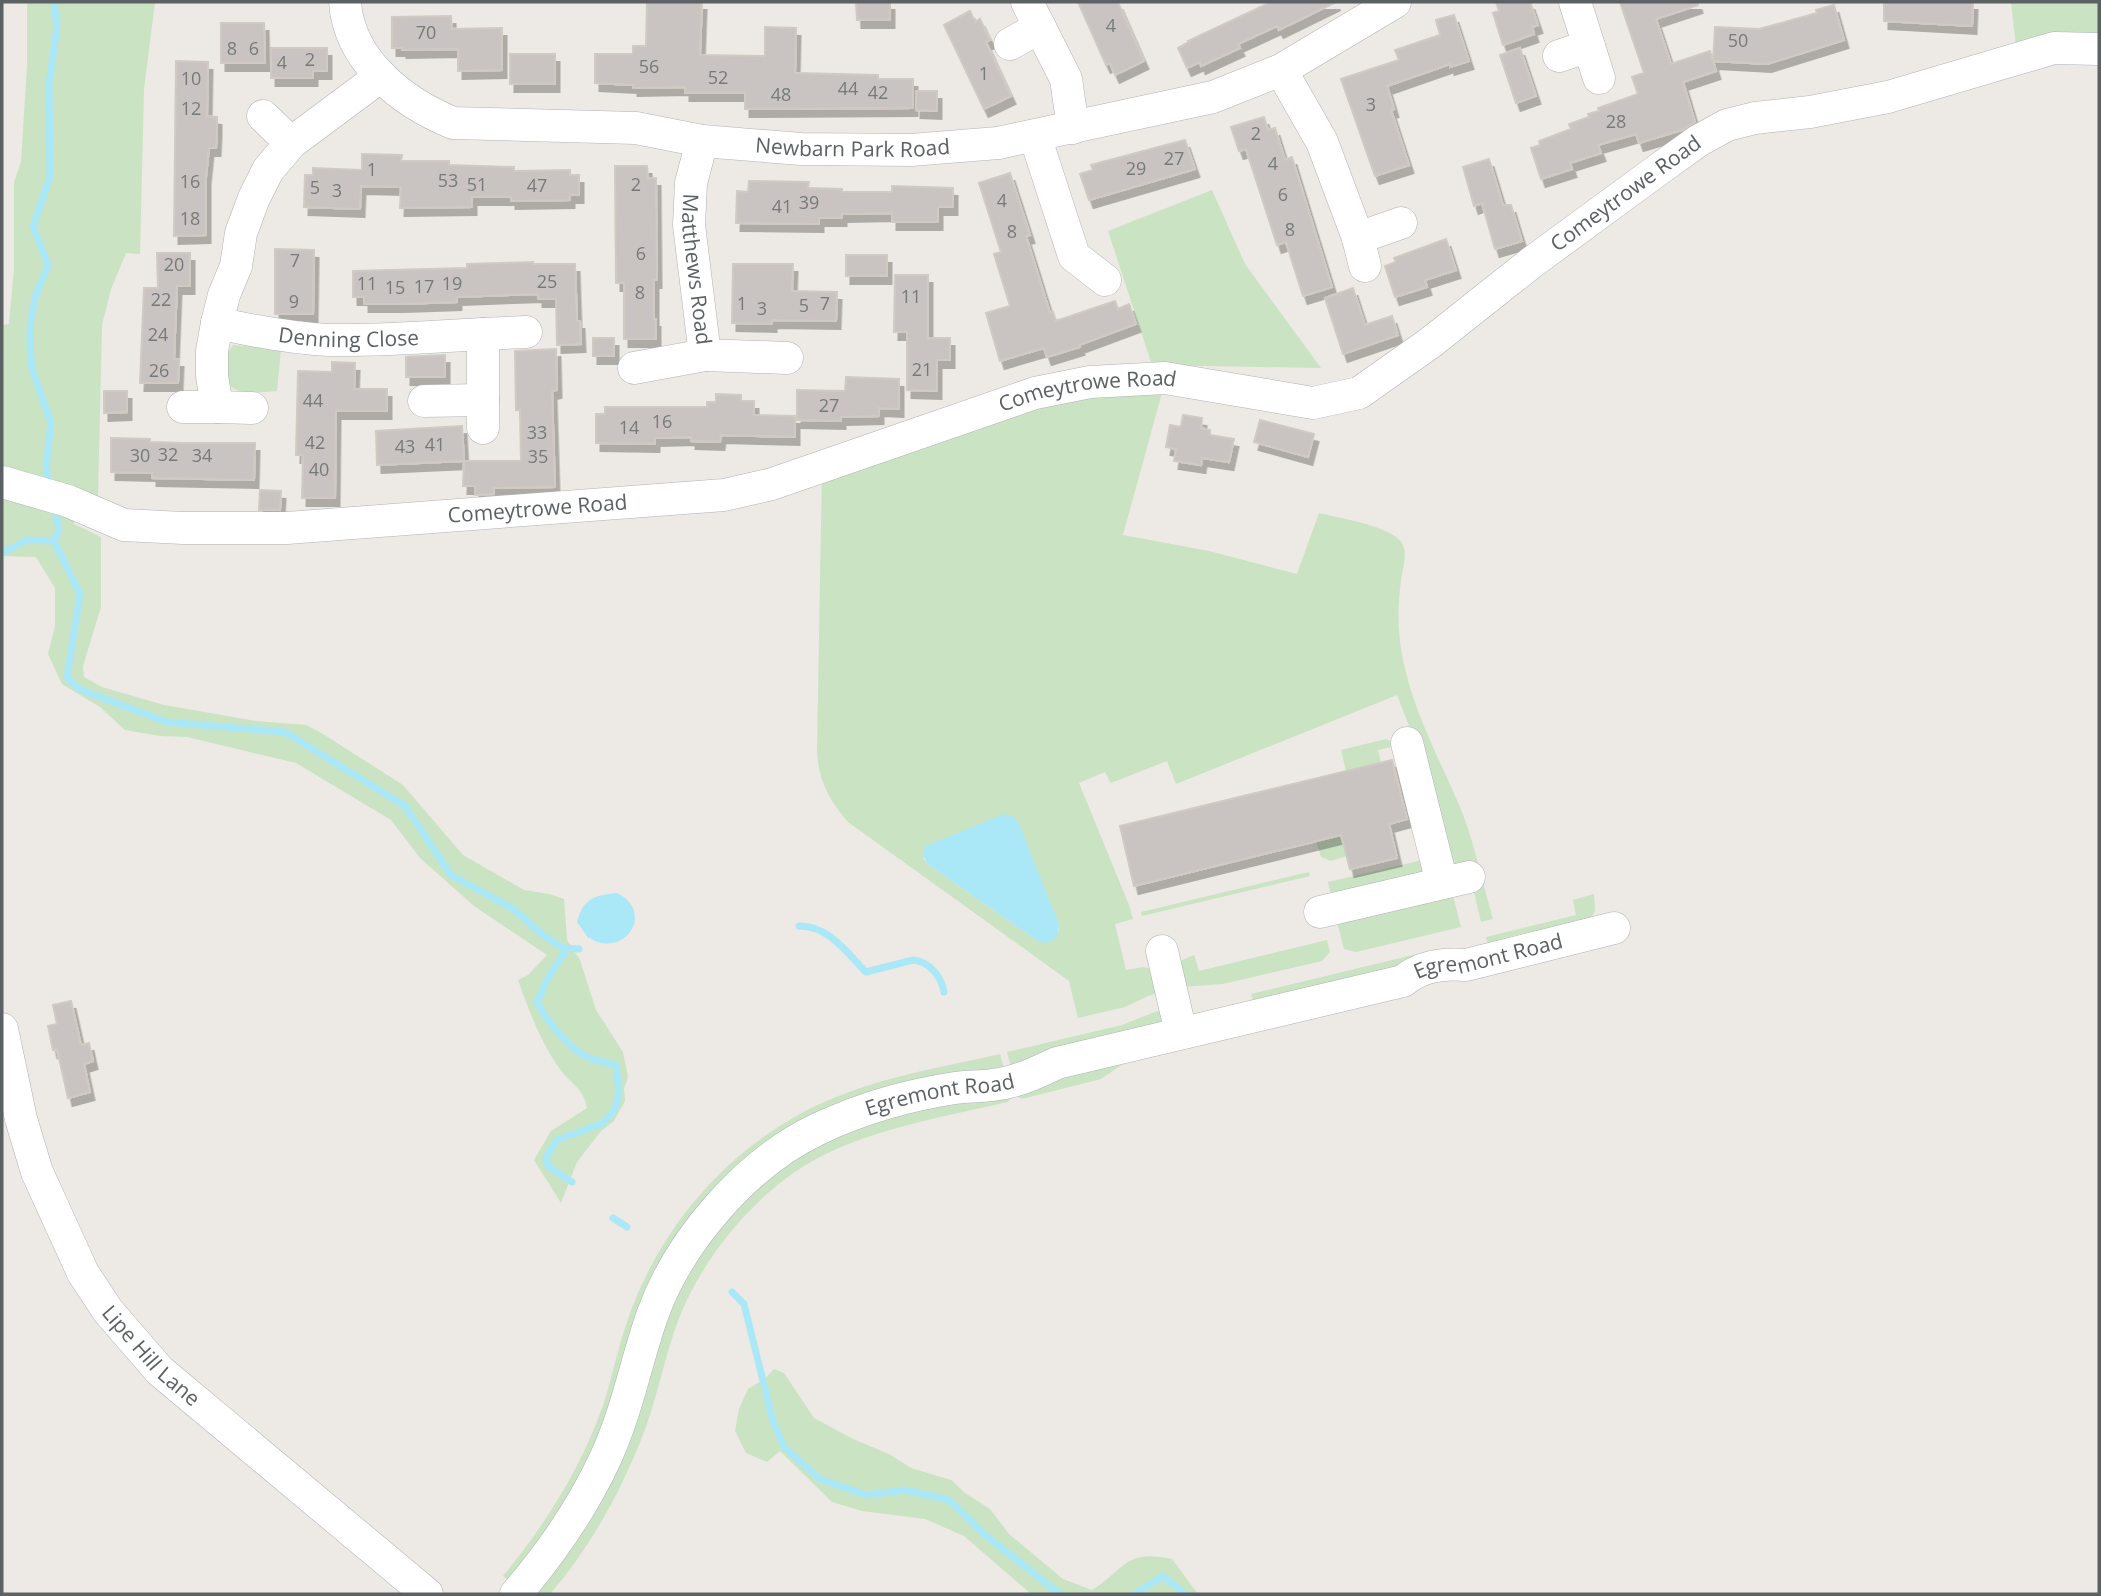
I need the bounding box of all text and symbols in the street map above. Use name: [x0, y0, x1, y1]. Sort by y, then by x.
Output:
house number: 4: [1106, 13, 1116, 37]
house number: 70: [416, 20, 436, 44]
house number: 50: [1728, 28, 1748, 52]
house number: 8: [227, 36, 237, 60]
house number: 6: [249, 36, 259, 60]
house number: 2: [305, 47, 315, 71]
house number: 4: [277, 50, 287, 74]
house number: 56: [639, 54, 659, 78]
house number: 1: [979, 61, 989, 85]
house number: 52: [708, 65, 728, 89]
house number: 10: [181, 66, 201, 90]
house number: 44: [838, 76, 858, 100]
house number: 42: [868, 80, 888, 104]
house number: 48: [771, 82, 791, 106]
house number: 3: [1366, 92, 1376, 116]
house number: 12: [181, 96, 201, 120]
house number: 28: [1606, 109, 1626, 133]
house number: 2: [1251, 121, 1261, 145]
street label: Comeytrowe Road: [1544, 128, 1706, 257]
street label: Newbarn Park Road: [754, 130, 951, 163]
house number: 27: [1164, 146, 1184, 170]
house number: 4: [1268, 151, 1278, 175]
house number: 29: [1126, 156, 1146, 180]
house number: 1: [367, 157, 377, 181]
house number: 53: [438, 168, 458, 192]
house number: 16: [180, 169, 200, 193]
house number: 51: [467, 172, 487, 196]
house number: 2: [631, 172, 641, 196]
house number: 47: [527, 173, 547, 197]
house number: 5: [310, 175, 320, 199]
house number: 3: [332, 178, 342, 202]
house number: 6: [1278, 182, 1288, 206]
house number: 4: [997, 188, 1007, 212]
house number: 39: [799, 190, 819, 214]
street label: Matthews Road: [676, 193, 719, 346]
house number: 41: [772, 194, 792, 218]
house number: 18: [180, 206, 200, 230]
house number: 8: [1285, 217, 1295, 241]
house number: 8: [1007, 219, 1017, 243]
house number: 6: [636, 241, 646, 265]
house number: 7: [290, 248, 300, 272]
house number: 20: [164, 252, 184, 276]
house number: 25: [537, 269, 557, 293]
house number: 11: [357, 271, 377, 295]
house number: 19: [442, 271, 462, 295]
house number: 17: [414, 274, 434, 298]
house number: 15: [385, 275, 405, 299]
house number: 8: [635, 280, 645, 304]
house number: 11: [901, 284, 921, 308]
house number: 22: [151, 287, 171, 311]
house number: 9: [289, 289, 299, 313]
house number: 1: [737, 291, 747, 315]
house number: 7: [820, 291, 830, 315]
house number: 5: [799, 293, 809, 317]
house number: 3: [757, 296, 767, 320]
street label: Denning Close: [277, 320, 420, 353]
house number: 24: [148, 322, 168, 346]
house number: 21: [912, 357, 932, 381]
house number: 26: [149, 358, 169, 382]
street label: Comeytrowe Road: [995, 363, 1179, 418]
house number: 44: [303, 388, 323, 412]
house number: 27: [819, 393, 839, 417]
house number: 16: [652, 409, 672, 433]
house number: 14: [619, 415, 639, 439]
house number: 33: [527, 420, 547, 444]
house number: 42: [305, 430, 325, 454]
house number: 41: [425, 432, 445, 456]
house number: 43: [395, 434, 415, 458]
house number: 32: [158, 442, 178, 466]
house number: 30: [130, 443, 150, 467]
house number: 34: [192, 443, 212, 467]
house number: 35: [528, 444, 548, 468]
house number: 40: [309, 457, 329, 481]
street label: Comeytrowe Road: [447, 487, 628, 529]
street label: Egremont Road: [1409, 926, 1565, 985]
street label: Egremont Road: [861, 1066, 1017, 1122]
street label: Lipe Hill Lane: [96, 1299, 207, 1412]

